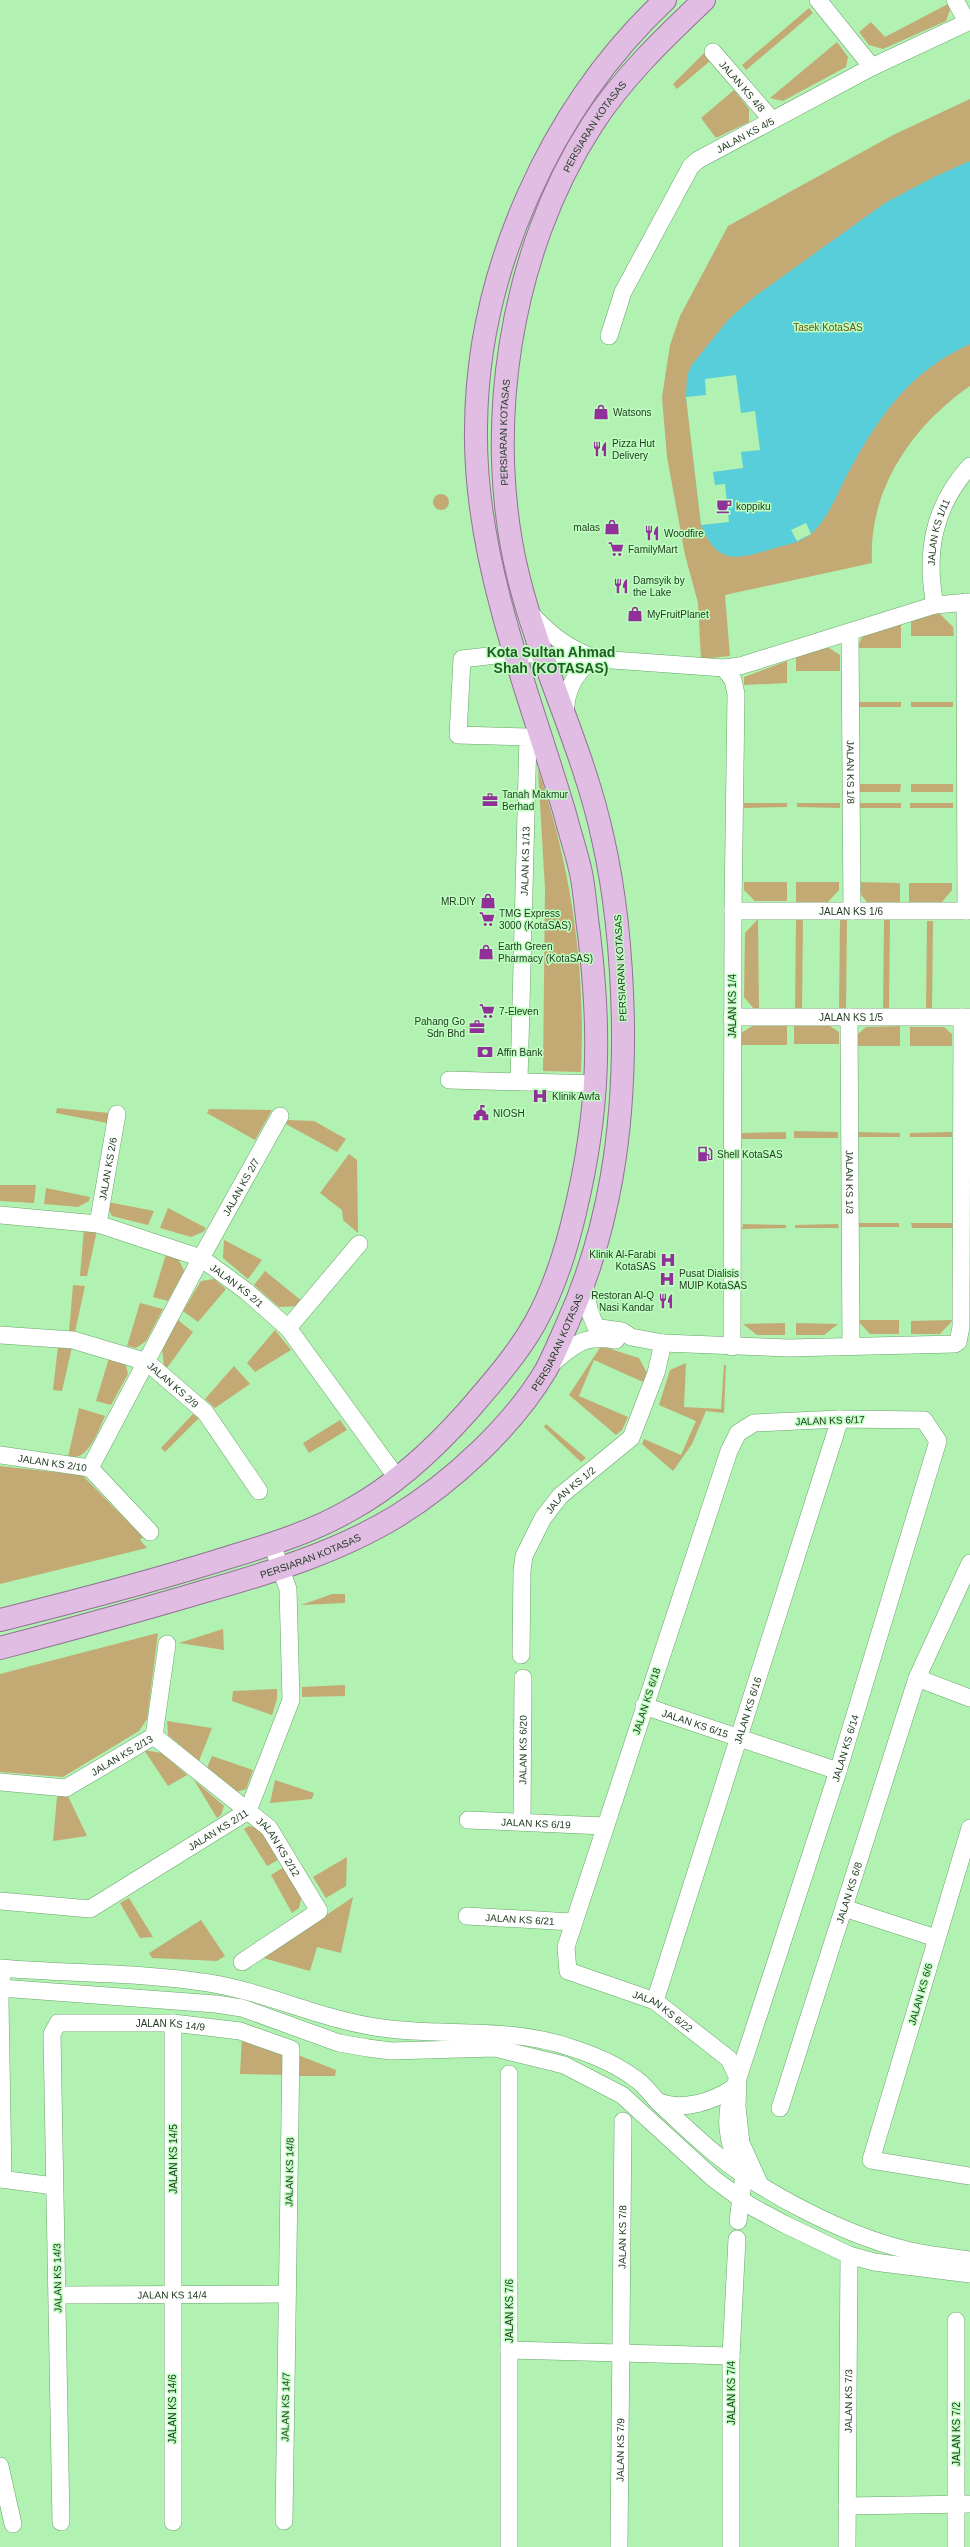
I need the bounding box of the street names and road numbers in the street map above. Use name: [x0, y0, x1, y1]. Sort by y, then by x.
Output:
street label: JALAN KS 4/8: [717, 59, 768, 114]
street label: PERSIARAN KOTASAS: [561, 79, 629, 174]
street label: JALAN KS 4/5: [715, 115, 777, 155]
street label: PERSIARAN KOTASAS: [498, 378, 512, 486]
street label: JALAN KS 1/11: [926, 497, 952, 566]
street label: JALAN KS 1/8: [845, 740, 856, 804]
street label: JALAN KS 1/13: [519, 826, 532, 896]
street label: JALAN KS 1/6: [819, 906, 883, 917]
street label: PERSIARAN KOTASAS: [612, 914, 629, 1022]
street label: JALAN KS 1/4: [727, 974, 738, 1038]
street label: JALAN KS 1/5: [819, 1012, 883, 1023]
street label: JALAN KS 2/6: [97, 1136, 119, 1201]
street label: JALAN KS 1/3: [844, 1150, 855, 1214]
street label: JALAN KS 2/7: [221, 1156, 262, 1218]
street label: JALAN KS 2/1: [208, 1262, 266, 1310]
street label: PERSIARAN KOTASAS: [529, 1291, 586, 1393]
street label: JALAN KS 2/9: [145, 1360, 201, 1410]
street label: JALAN KS 6/17: [795, 1414, 865, 1427]
street label: JALAN KS 2/10: [17, 1453, 88, 1474]
street label: JALAN KS 1/2: [544, 1464, 598, 1516]
street label: PERSIARAN KOTASAS: [259, 1531, 363, 1580]
street label: JALAN KS 6/18: [631, 1666, 663, 1736]
street label: JALAN KS 6/16: [732, 1675, 764, 1745]
street label: JALAN KS 6/15: [660, 1707, 730, 1740]
street label: JALAN KS 6/14: [830, 1713, 861, 1783]
street label: JALAN KS 6/20: [517, 1715, 529, 1785]
street label: JALAN KS 2/13: [89, 1733, 155, 1778]
street label: JALAN KS 2/11: [186, 1807, 251, 1853]
street label: JALAN KS 2/12: [254, 1815, 302, 1879]
street label: JALAN KS 6/19: [501, 1816, 571, 1831]
street label: JALAN KS 6/8: [834, 1860, 864, 1925]
street label: JALAN KS 6/21: [485, 1912, 555, 1927]
street label: JALAN KS 6/6: [906, 1961, 935, 2026]
street label: JALAN KS 6/22: [631, 1989, 695, 2035]
street label: JALAN KS 14/9: [136, 2018, 206, 2033]
street label: JALAN KS 14/5: [168, 2124, 179, 2194]
street label: JALAN KS 14/8: [283, 2137, 296, 2207]
street label: JALAN KS 7/8: [617, 2205, 628, 2269]
street label: JALAN KS 14/3: [51, 2243, 64, 2313]
street label: JALAN KS 7/6: [504, 2279, 515, 2343]
street label: JALAN KS 14/4: [137, 2289, 207, 2301]
street label: JALAN KS 7/4: [726, 2361, 737, 2425]
street label: JALAN KS 7/3: [843, 2369, 854, 2433]
street label: JALAN KS 14/7: [279, 2372, 292, 2442]
street label: JALAN KS 14/6: [167, 2374, 178, 2444]
street label: JALAN KS 7/2: [951, 2402, 962, 2466]
street label: JALAN KS 7/9: [615, 2418, 626, 2482]

